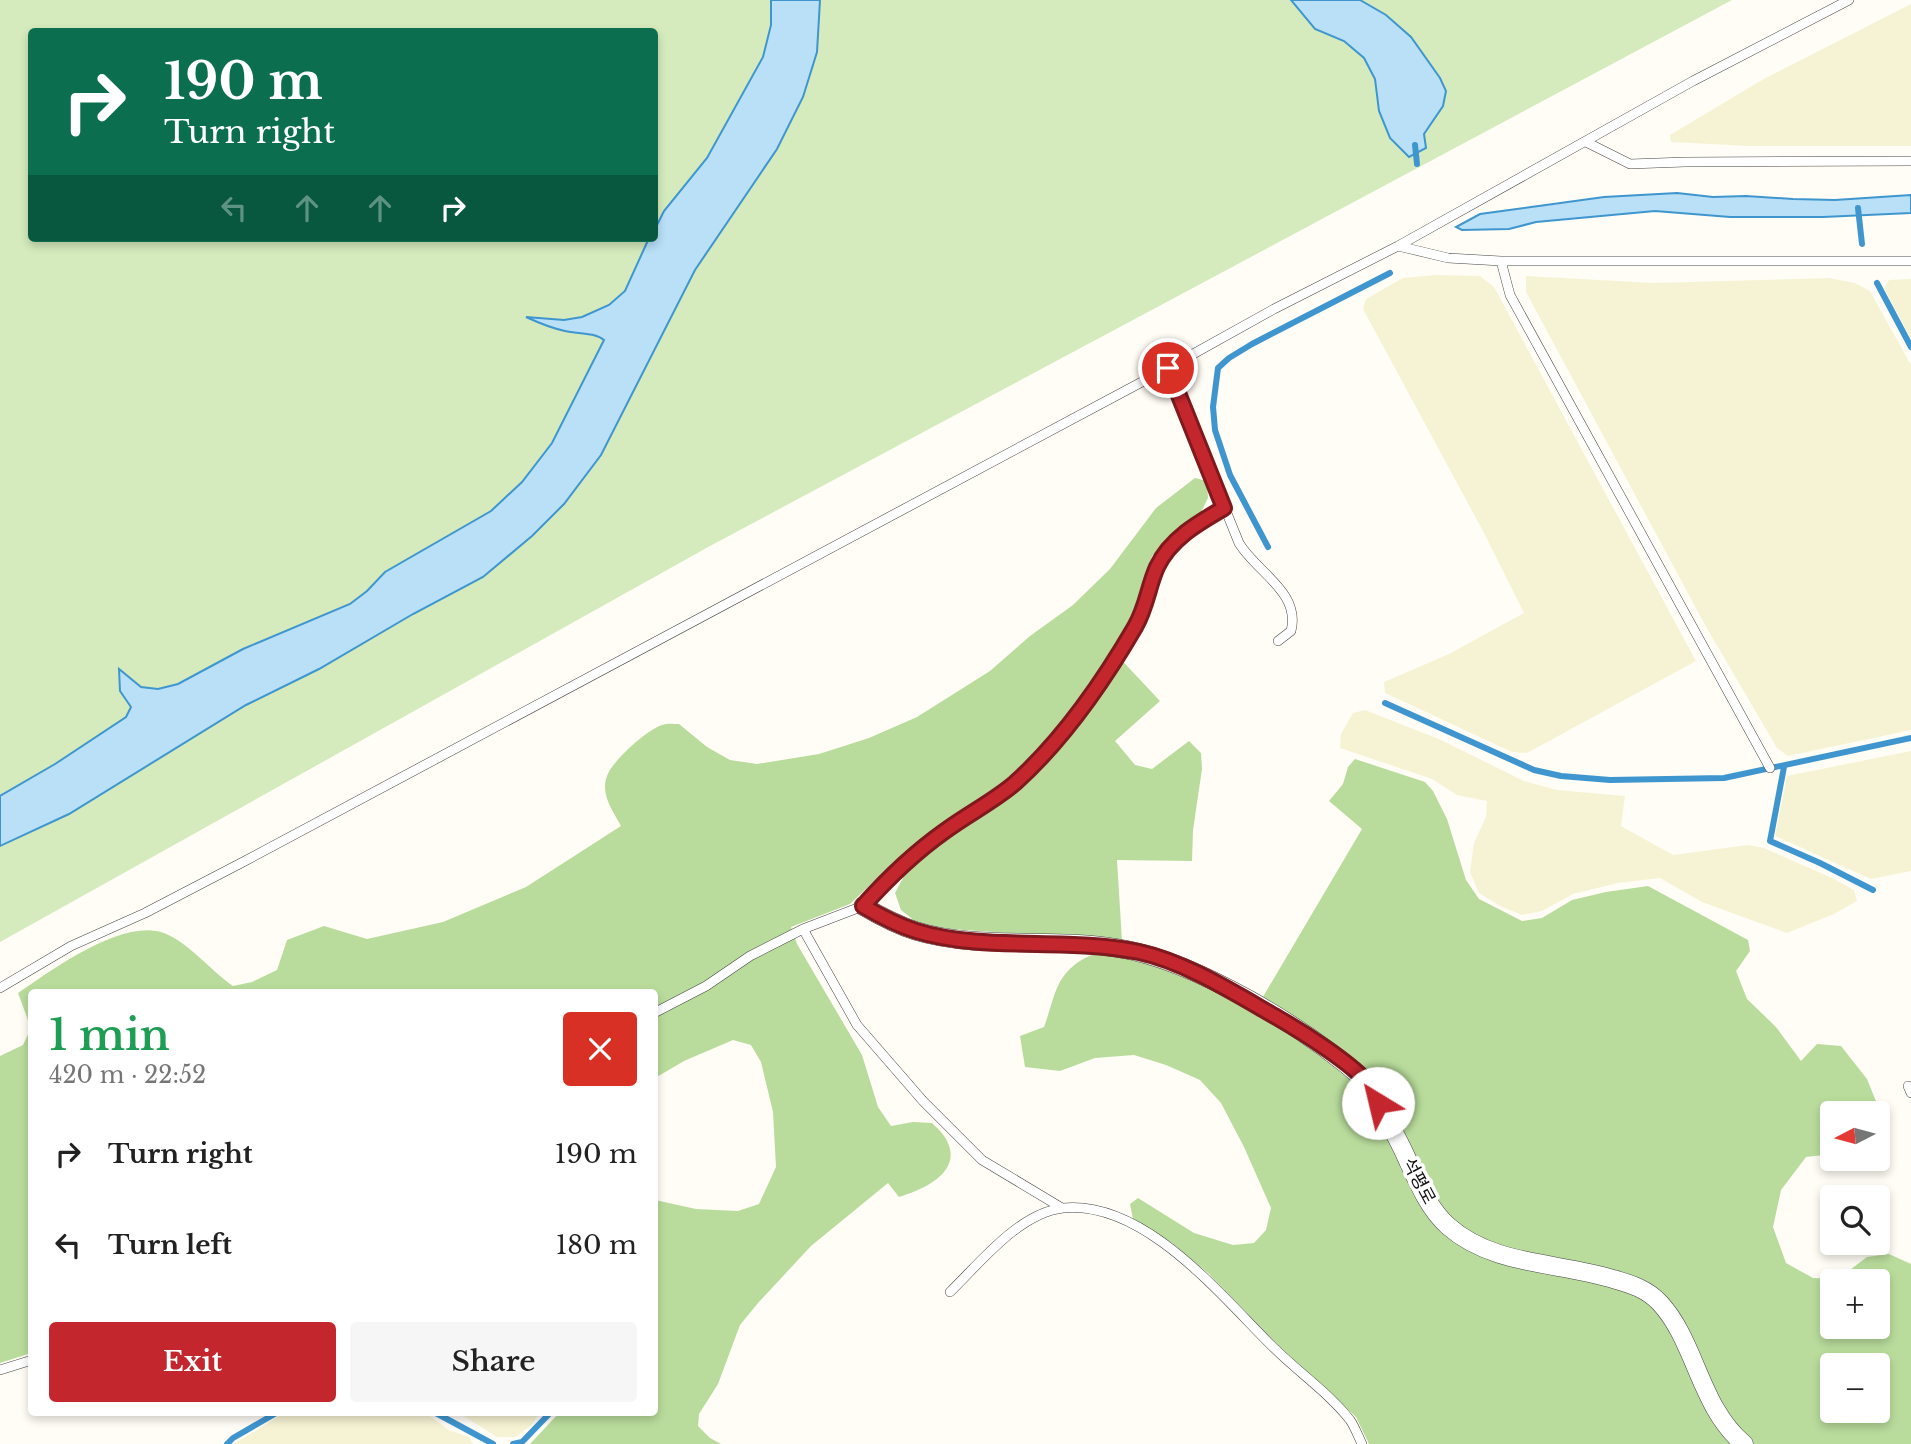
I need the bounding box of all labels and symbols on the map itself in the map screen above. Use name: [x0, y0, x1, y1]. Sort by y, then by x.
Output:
pin: [1138, 338, 1198, 398]
position arrow: [1341, 1066, 1415, 1140]
north arrow: [1820, 1101, 1890, 1171]
street label: 석평로: [1398, 1154, 1440, 1208]

